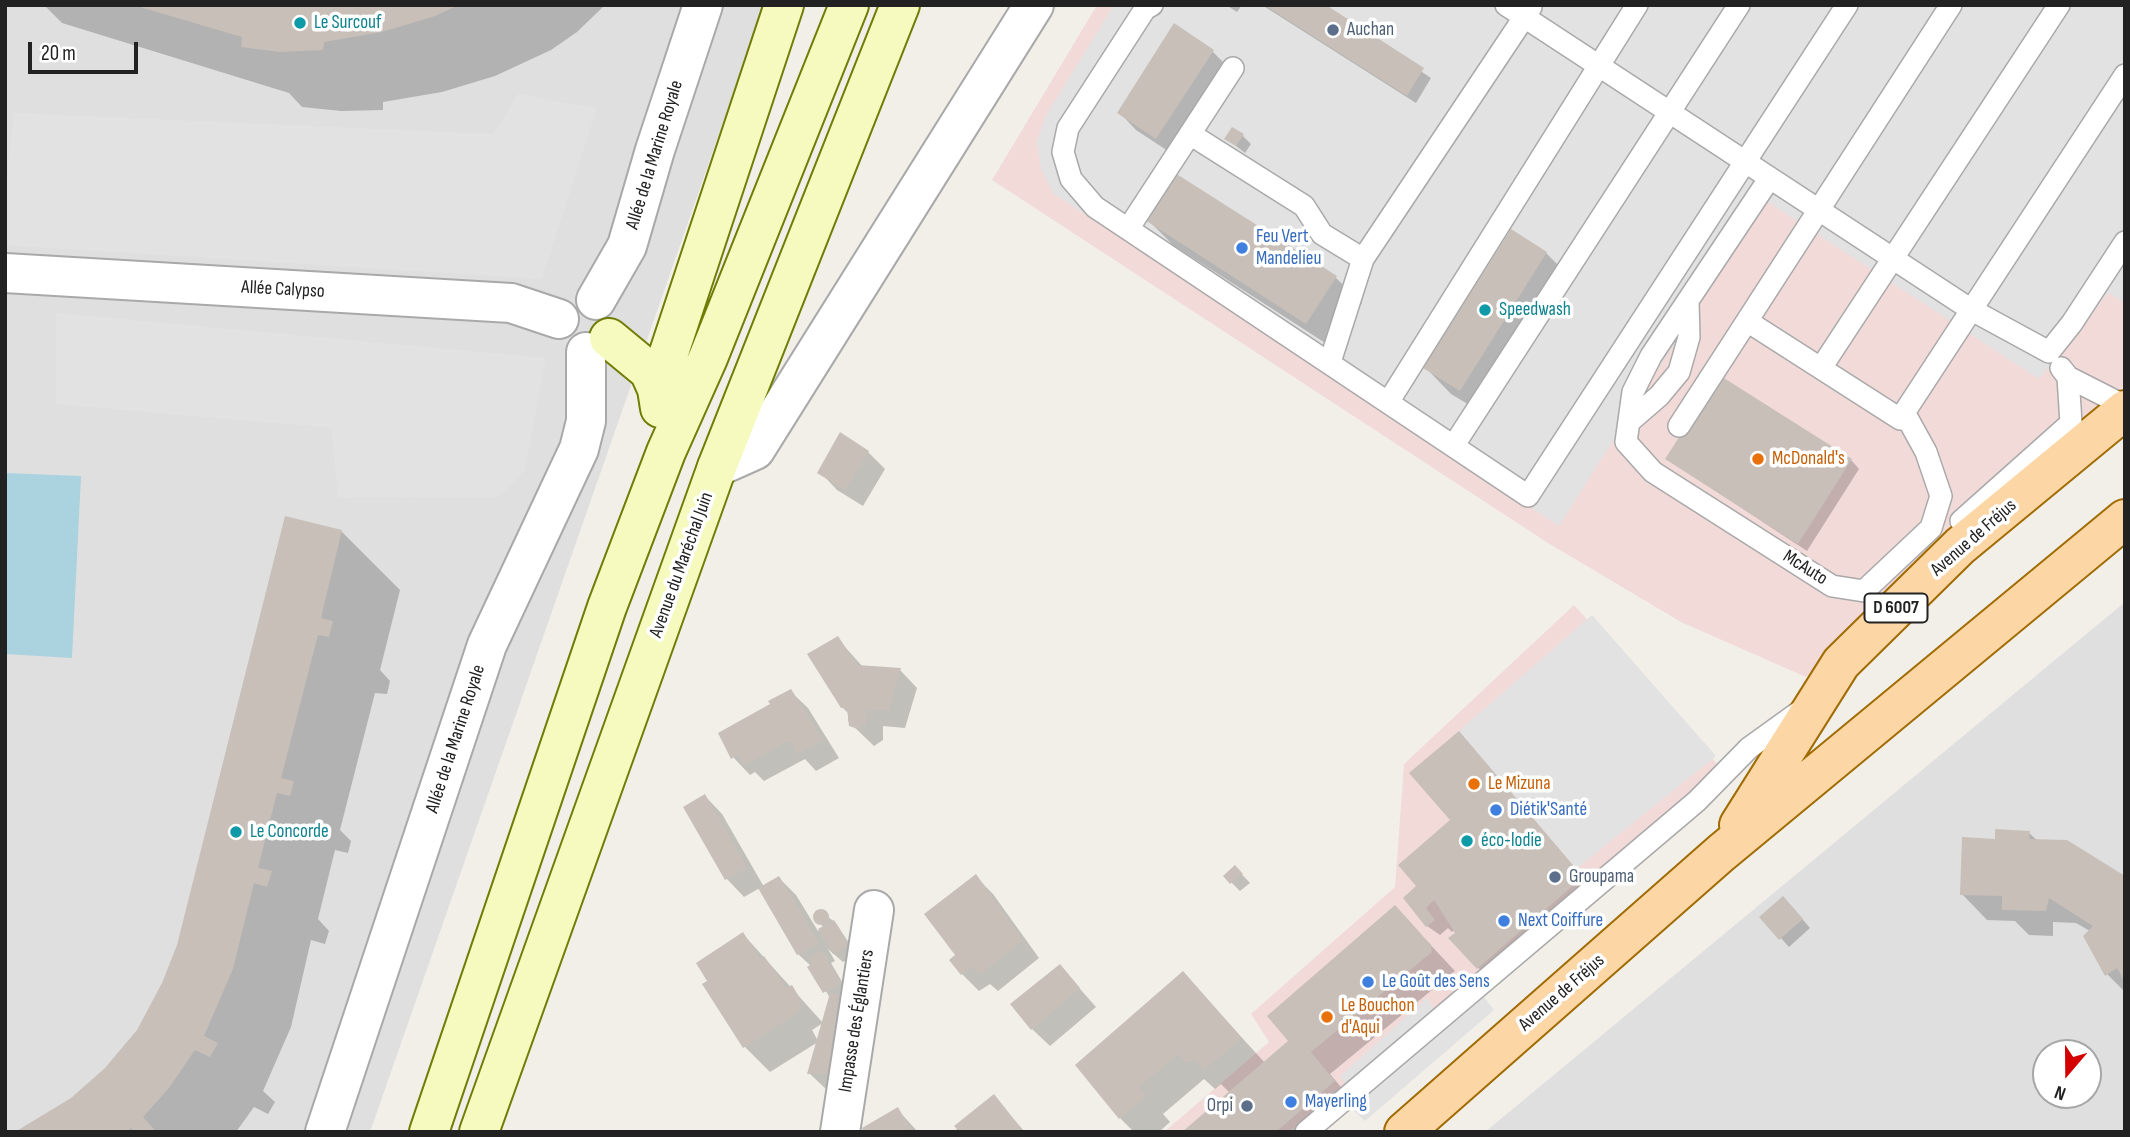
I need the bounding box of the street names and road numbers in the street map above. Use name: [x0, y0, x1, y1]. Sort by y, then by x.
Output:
street label: Allée de la Marine Royale: [622, 78, 688, 232]
street label: Allée Calypso: [241, 276, 325, 304]
street label: Avenue du Maréchal Juin: [645, 489, 719, 641]
street label: Avenue de Fréjus: [1926, 495, 2022, 581]
street label: McAuto: [1778, 545, 1832, 591]
road number: D 6007: [1864, 594, 1927, 622]
street label: Allée de la Marine Royale: [421, 662, 491, 816]
street label: Impasse des Églantiers: [834, 948, 880, 1094]
street label: Avenue de Fréjus: [1514, 950, 1610, 1036]

